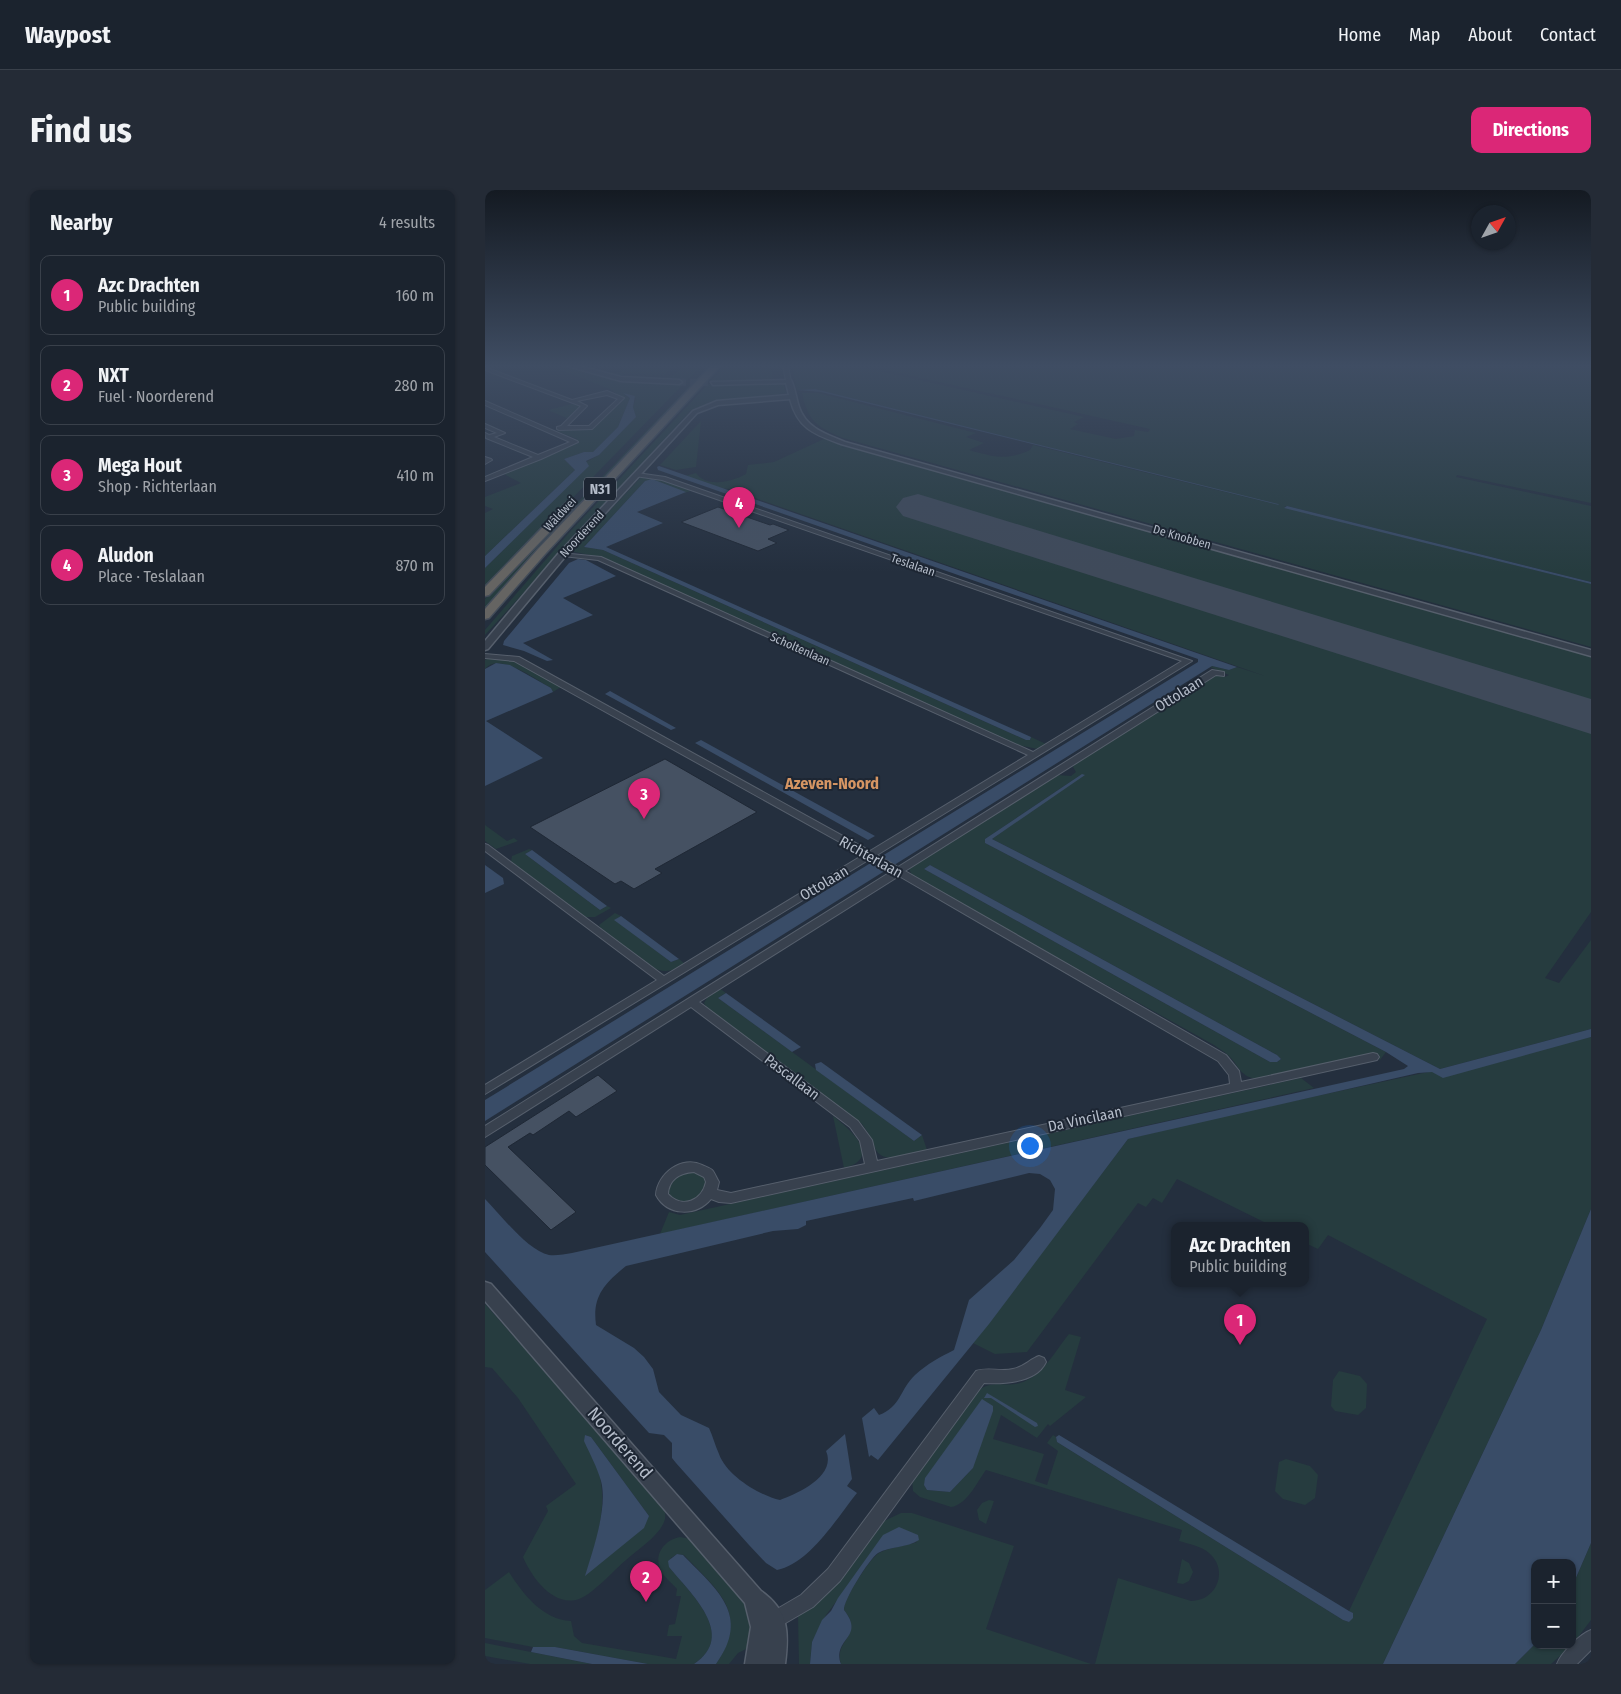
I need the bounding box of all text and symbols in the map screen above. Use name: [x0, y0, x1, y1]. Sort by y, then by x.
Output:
text: Waypost: [25, 21, 111, 49]
text: Home: [1338, 24, 1381, 46]
text: Map: [1409, 24, 1440, 46]
text: About: [1468, 24, 1512, 46]
text: Contact: [1540, 24, 1596, 46]
button: Directions: [1471, 107, 1591, 153]
text: Find us: [30, 109, 132, 151]
north arrow: [1471, 205, 1516, 250]
text: Nearby: [50, 210, 112, 236]
text: 4 results: [379, 213, 435, 232]
text: Azc Drachten: [98, 274, 200, 297]
text: 1: [64, 286, 70, 305]
text: 160 m: [395, 286, 434, 305]
text: Public building: [98, 297, 195, 316]
text: NXT: [98, 364, 129, 387]
text: 2: [63, 376, 71, 395]
text: 280 m: [395, 376, 434, 395]
text: Fuel · Noorderend: [98, 387, 214, 406]
text: Mega Hout: [98, 454, 182, 477]
text: 3: [63, 466, 71, 485]
text: 410 m: [396, 466, 434, 485]
text: Shop · Richterlaan: [98, 477, 217, 496]
road number: N31: [584, 478, 616, 500]
pin: 4: [723, 487, 755, 528]
street label: Wâldwei: [541, 494, 579, 534]
street label: Noorderend: [557, 508, 607, 560]
street label: De Knobben: [1151, 522, 1213, 552]
text: Aludon: [98, 544, 154, 567]
street label: Teslalaan: [889, 551, 937, 579]
text: 4: [63, 556, 71, 575]
text: 870 m: [396, 556, 434, 575]
text: Place · Teslalaan: [98, 567, 205, 586]
street label: Scholtenlaan: [768, 630, 832, 668]
street label: Ottolaan: [1152, 672, 1206, 716]
district label: Azeven-Noord: [784, 774, 879, 793]
pin: 3: [628, 778, 660, 819]
street label: Richterlaan: [836, 832, 906, 882]
street label: Ottolaan: [797, 862, 851, 904]
street label: Pascallaan: [761, 1050, 823, 1104]
street label: Da Vincilaan: [1046, 1102, 1124, 1136]
your location: [1017, 1133, 1043, 1159]
popup: [1171, 1222, 1309, 1287]
text: Azc Drachten: [1189, 1234, 1291, 1257]
text: Public building: [1189, 1257, 1287, 1276]
pin: 1: [1224, 1304, 1256, 1345]
street label: Noorderend: [583, 1403, 657, 1483]
map controls: [1531, 1559, 1576, 1649]
button: +: [1531, 1559, 1576, 1604]
pin: 2: [630, 1561, 662, 1602]
button: −: [1531, 1604, 1576, 1649]

